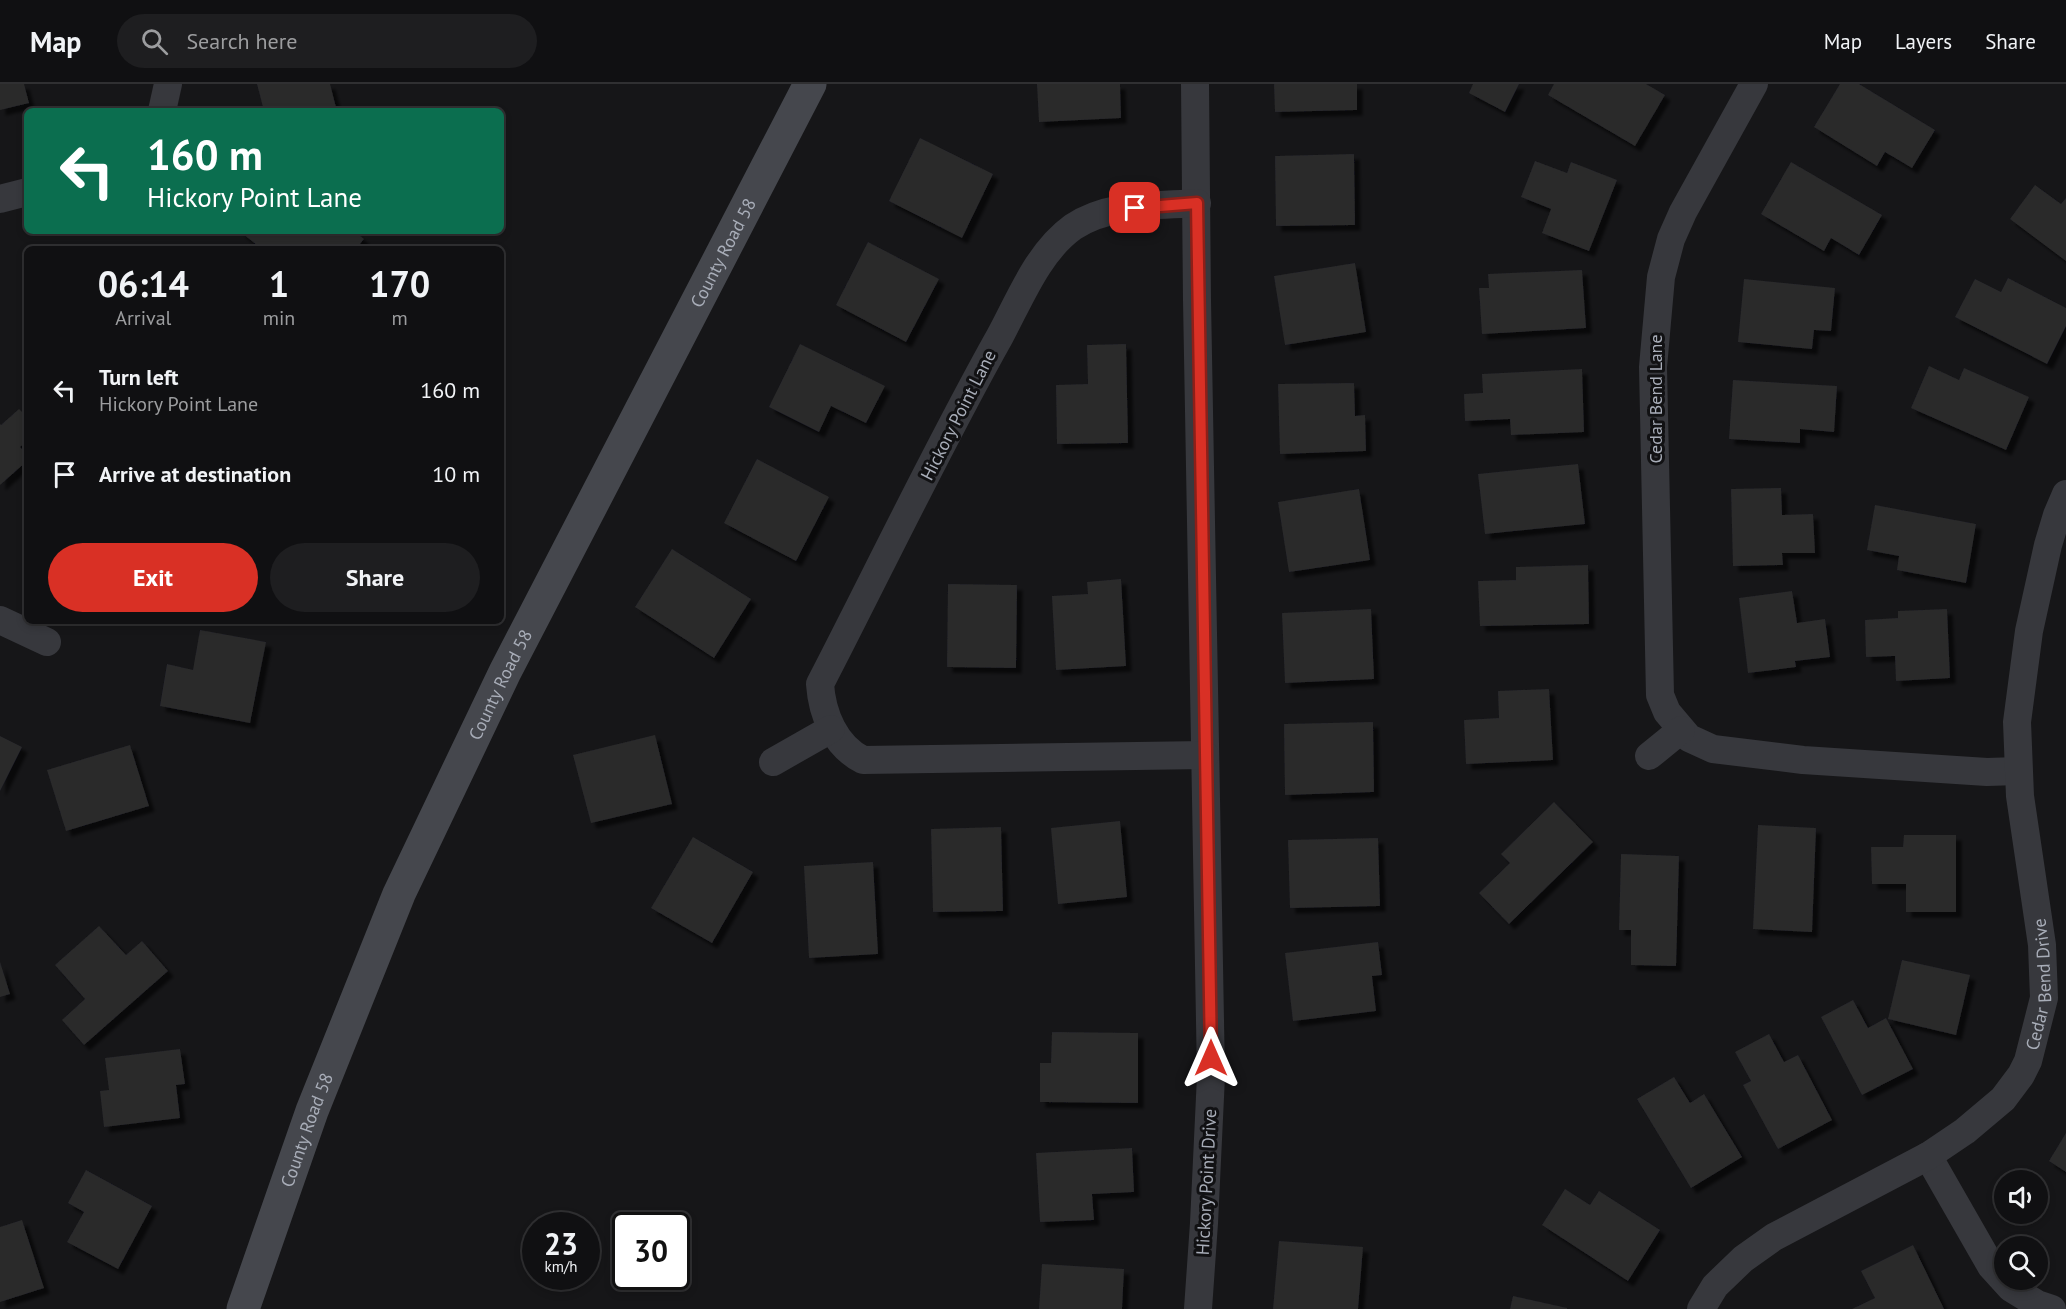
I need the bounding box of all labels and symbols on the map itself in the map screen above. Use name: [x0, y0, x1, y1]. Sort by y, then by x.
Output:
pin: [1109, 182, 1160, 233]
street label: County Road 58: [685, 194, 760, 311]
street label: Cedar Bend Lane: [1644, 334, 1667, 464]
street label: Hickory Point Lane: [915, 346, 1001, 484]
street label: County Road 58: [463, 625, 537, 743]
street label: Cedar Bend Drive: [2020, 917, 2056, 1052]
position arrow: [1179, 1026, 1243, 1090]
street label: County Road 58: [275, 1069, 338, 1190]
street label: Hickory Point Drive: [1191, 1108, 1221, 1256]
speed limit sign: 30: [612, 1212, 690, 1290]

